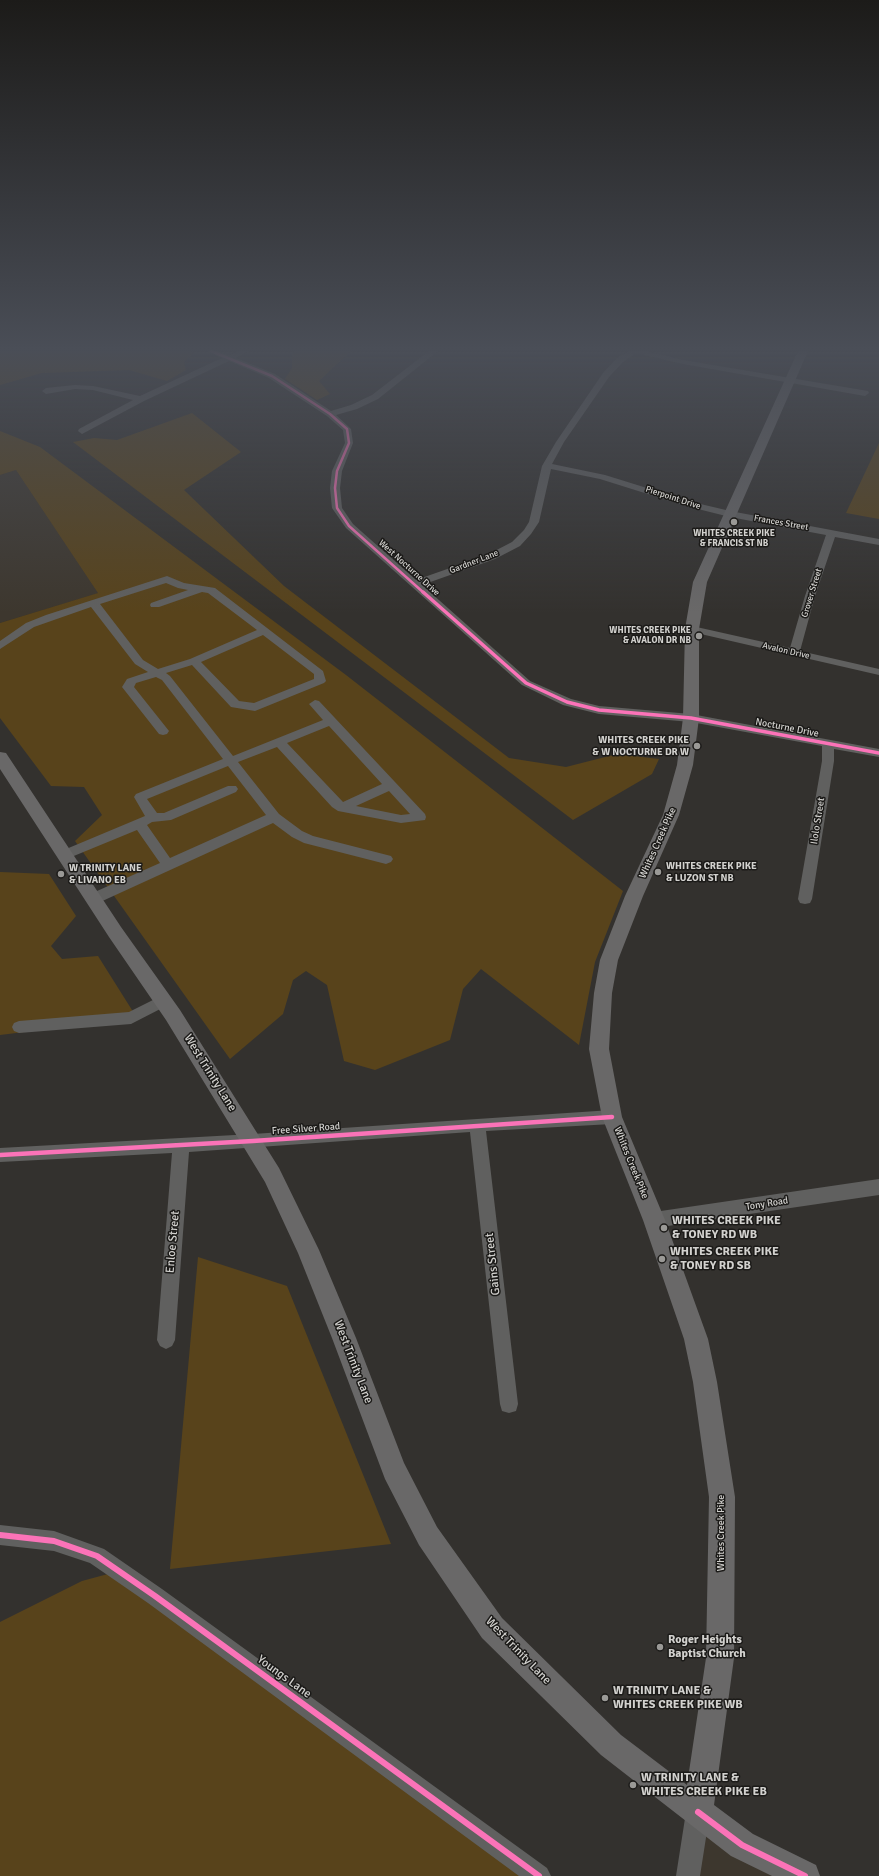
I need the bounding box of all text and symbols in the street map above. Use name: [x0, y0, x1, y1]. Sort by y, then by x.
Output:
street label: Pierpoint Drive: [644, 484, 702, 512]
street label: Frances Street: [753, 513, 809, 533]
marker: WHITES CREEK PIKE & FRANCIS ST NB: [729, 517, 739, 527]
place label: WHITES CREEK PIKE & FRANCIS ST NB: [693, 529, 775, 550]
street label: West Nocturne Drive: [376, 538, 442, 598]
street label: Gardner Lane: [448, 548, 500, 576]
street label: Grover Street: [799, 567, 825, 619]
place label: WHITES CREEK PIKE & AVALON DR NB: [609, 626, 691, 647]
marker: WHITES CREEK PIKE & AVALON DR NB: [694, 631, 704, 641]
street label: Avalon Drive: [761, 640, 811, 662]
street label: Nocturne Drive: [754, 716, 820, 740]
place label: WHITES CREEK PIKE & W NOCTURNE DR W: [592, 734, 689, 758]
marker: WHITES CREEK PIKE & W NOCTURNE DR W: [692, 741, 702, 751]
street label: Ilolo Street: [808, 797, 828, 845]
street label: Whites Creek Pike: [637, 806, 679, 880]
place label: WHITES CREEK PIKE & LUZON ST NB: [666, 860, 757, 884]
place label: W TRINITY LANE & LIVANO EB: [69, 862, 142, 886]
marker: WHITES CREEK PIKE & LUZON ST NB: [653, 867, 663, 877]
marker: W TRINITY LANE & LIVANO EB: [56, 869, 66, 879]
street label: West Trinity Lane: [181, 1032, 239, 1114]
street label: Free Silver Road: [271, 1121, 341, 1137]
street label: Whites Creek Pike: [611, 1125, 651, 1201]
street label: Tony Road: [745, 1195, 789, 1213]
street label: Enloe Street: [163, 1210, 183, 1274]
place label: WHITES CREEK PIKE & TONEY RD WB: [672, 1214, 781, 1242]
marker: WHITES CREEK PIKE & TONEY RD WB: [659, 1223, 669, 1233]
street label: Gains Street: [483, 1232, 503, 1296]
place label: WHITES CREEK PIKE & TONEY RD SB: [670, 1245, 779, 1273]
marker: WHITES CREEK PIKE & TONEY RD SB: [657, 1254, 667, 1264]
street label: West Trinity Lane: [331, 1318, 375, 1406]
street label: Whites Creek Pike: [715, 1495, 727, 1571]
street label: West Trinity Lane: [482, 1614, 554, 1688]
place label: Roger Heights Baptist Church: [668, 1633, 746, 1661]
marker: Roger Heights Baptist Church: [655, 1642, 665, 1652]
street label: Youngs Lane: [254, 1652, 314, 1702]
place label: W TRINITY LANE & WHITES CREEK PIKE WB: [613, 1684, 743, 1712]
marker: W TRINITY LANE & WHITES CREEK PIKE WB: [600, 1693, 610, 1703]
place label: W TRINITY LANE & WHITES CREEK PIKE EB: [641, 1771, 767, 1799]
marker: W TRINITY LANE & WHITES CREEK PIKE EB: [628, 1780, 638, 1790]

